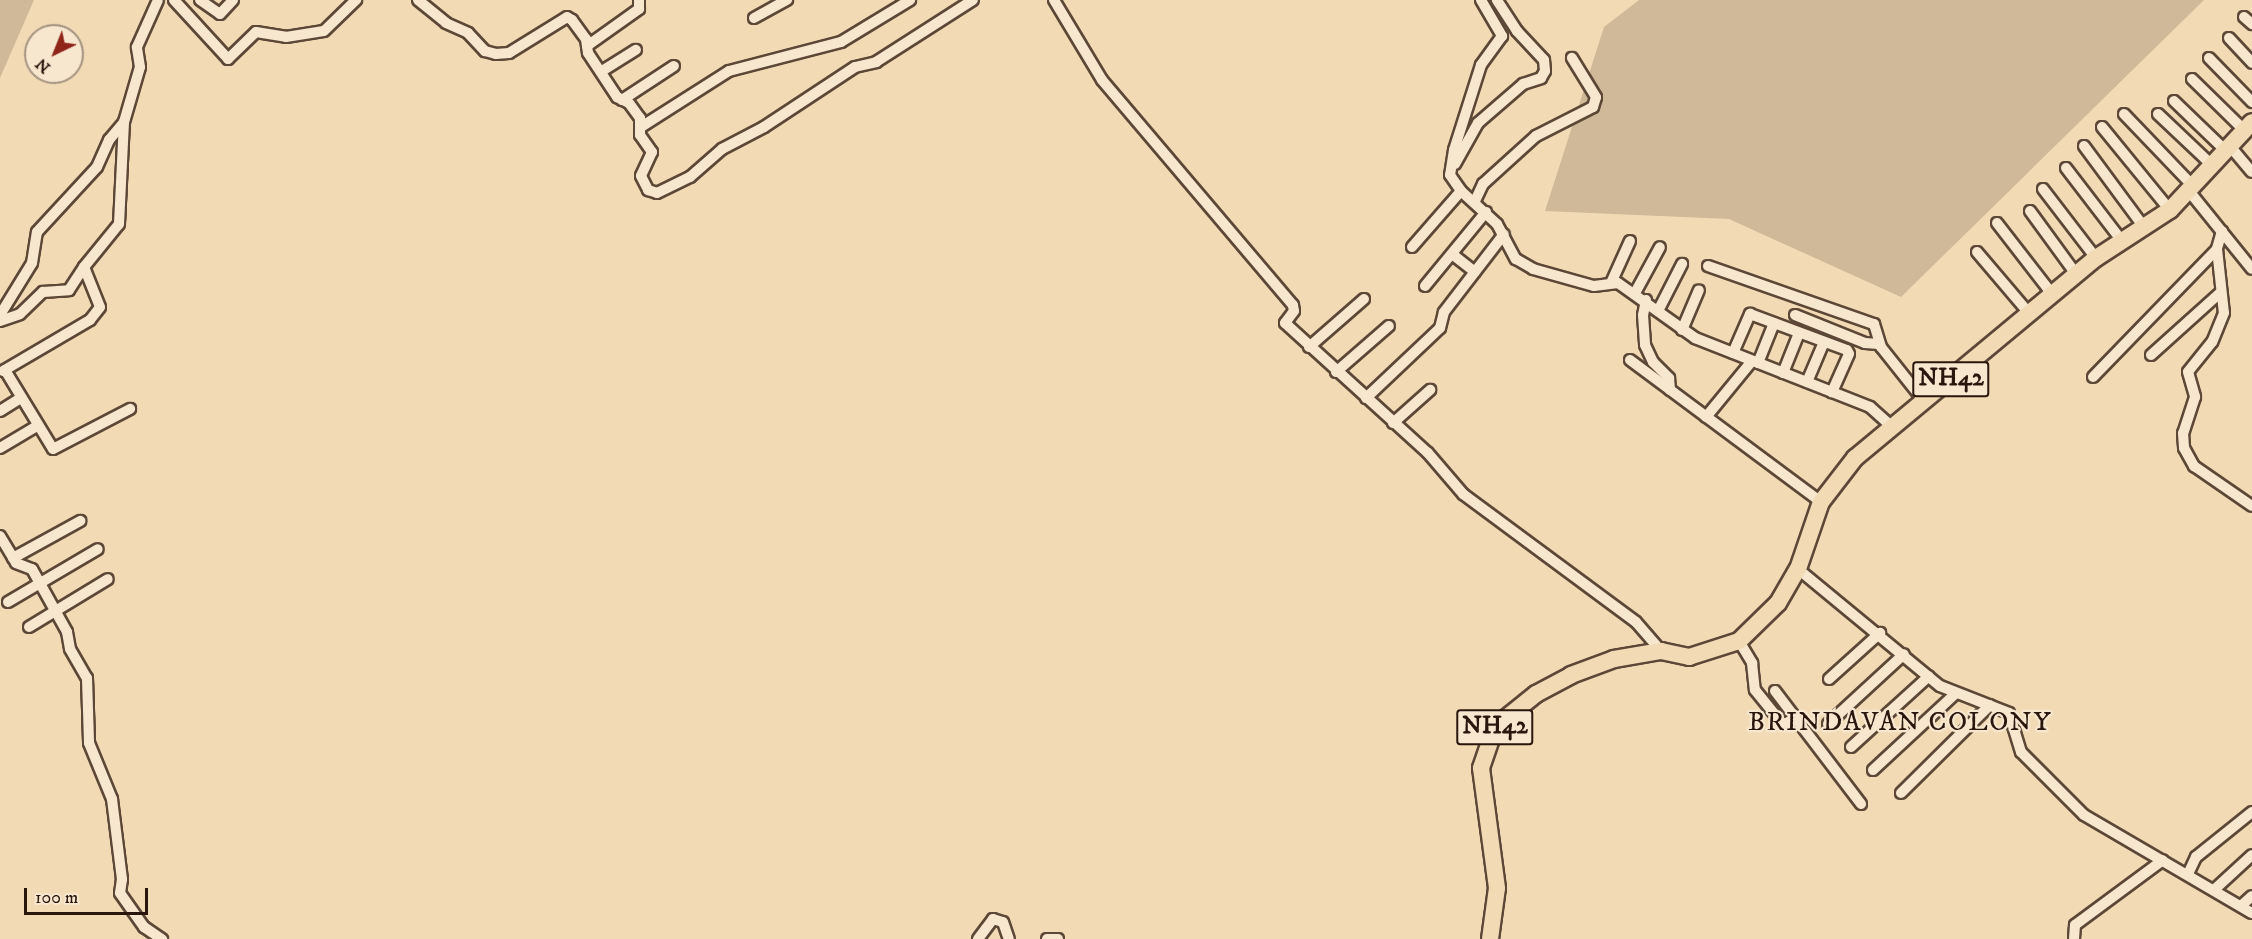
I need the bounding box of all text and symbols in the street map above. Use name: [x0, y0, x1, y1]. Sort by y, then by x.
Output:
north arrow: [24, 24, 84, 84]
text: N: [31, 54, 55, 78]
road number: NH42: [1912, 358, 1990, 400]
road number: NH42: [1456, 706, 1534, 748]
district label: BRINDAVAN COLONY: [1748, 707, 2052, 739]
scale bar: [27, 876, 152, 914]
text: 100 m: [35, 887, 78, 909]

